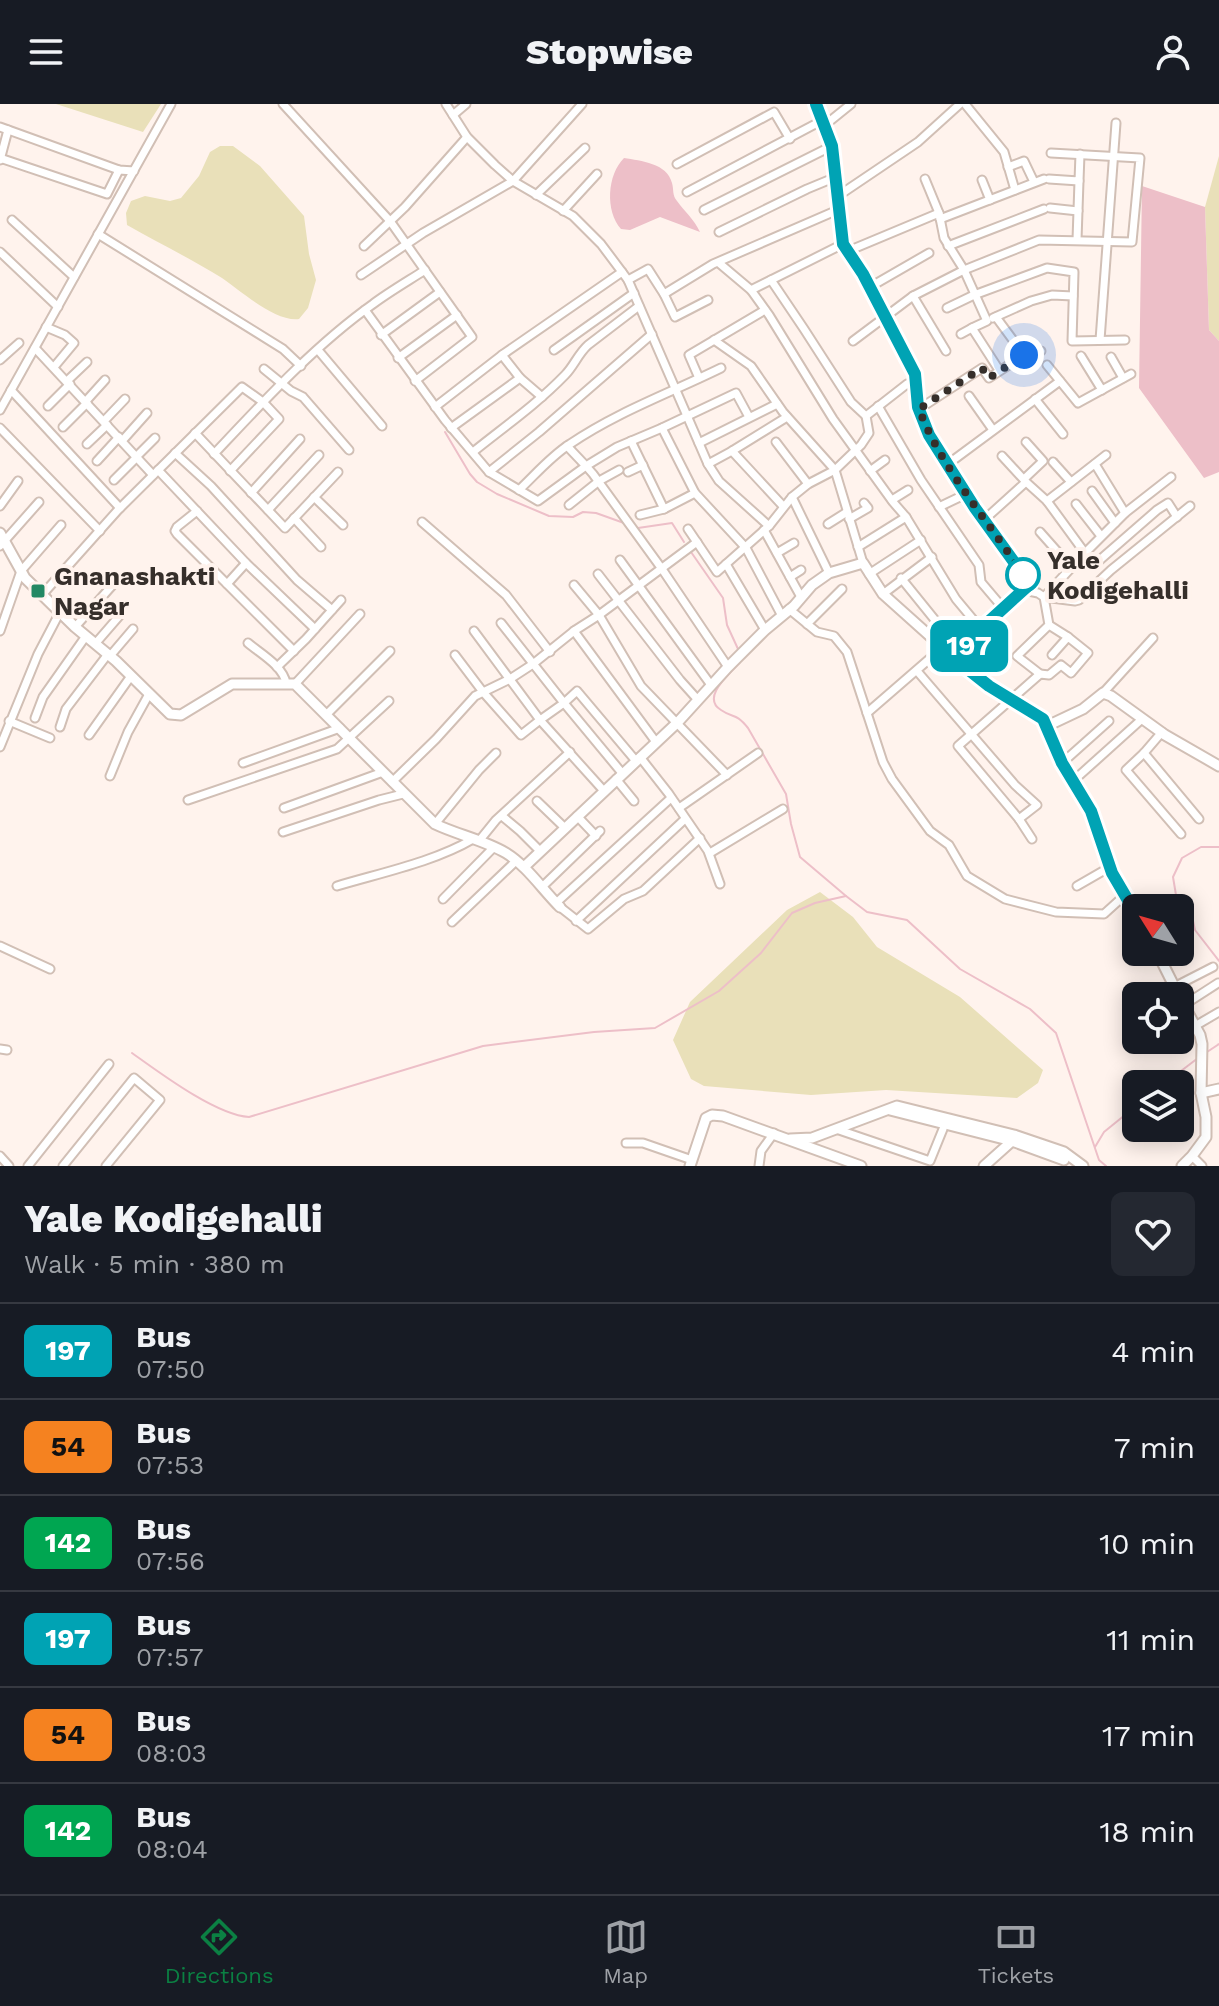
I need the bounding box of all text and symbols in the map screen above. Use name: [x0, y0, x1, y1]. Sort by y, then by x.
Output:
icon: menu: [24, 30, 68, 74]
icon: person: [1151, 30, 1195, 74]
text: Stopwise: [526, 31, 693, 73]
your location: [1004, 335, 1044, 375]
place label: Yale Kodigehalli: [1047, 545, 1189, 605]
marker: Yale Kodigehalli: [1006, 558, 1040, 592]
place label: Gnanashakti Nagar: [54, 561, 215, 621]
marker: Gnanashakti Nagar: [29, 582, 47, 600]
line badge: 197: [923, 620, 1015, 672]
text: 197: [946, 629, 992, 662]
north arrow: [1122, 894, 1194, 966]
map controls: [1122, 894, 1194, 1142]
button: locate: [1122, 982, 1194, 1054]
button: layers: [1122, 1070, 1194, 1142]
button: heart: [1111, 1192, 1195, 1276]
text: Yale Kodigehalli: [24, 1197, 322, 1241]
text: Walk · 5 min · 380 m: [24, 1249, 285, 1279]
text: Bus: [136, 1319, 191, 1354]
text: 197: [45, 1334, 91, 1367]
text: 4 min: [1111, 1334, 1195, 1369]
text: 07:50: [136, 1354, 205, 1384]
text: Bus: [136, 1415, 191, 1450]
text: 54: [51, 1430, 85, 1463]
text: 7 min: [1114, 1430, 1195, 1465]
text: 07:53: [136, 1450, 204, 1480]
text: Bus: [136, 1511, 191, 1546]
text: 142: [45, 1526, 91, 1559]
text: 10 min: [1099, 1526, 1195, 1561]
text: 07:56: [136, 1546, 205, 1576]
text: Bus: [136, 1607, 191, 1642]
text: 197: [45, 1622, 91, 1655]
text: 11 min: [1106, 1622, 1195, 1657]
text: 07:57: [136, 1642, 204, 1672]
text: Bus: [136, 1703, 191, 1738]
text: 54: [51, 1718, 85, 1751]
text: 17 min: [1102, 1718, 1195, 1753]
text: 08:03: [136, 1738, 207, 1768]
text: Bus: [136, 1799, 191, 1834]
text: 142: [45, 1814, 91, 1847]
text: 18 min: [1099, 1814, 1195, 1849]
text: 08:04: [136, 1834, 208, 1864]
tab: Directions: [165, 1915, 274, 1988]
tab: Map: [603, 1915, 648, 1988]
tab: Tickets: [978, 1915, 1054, 1988]

